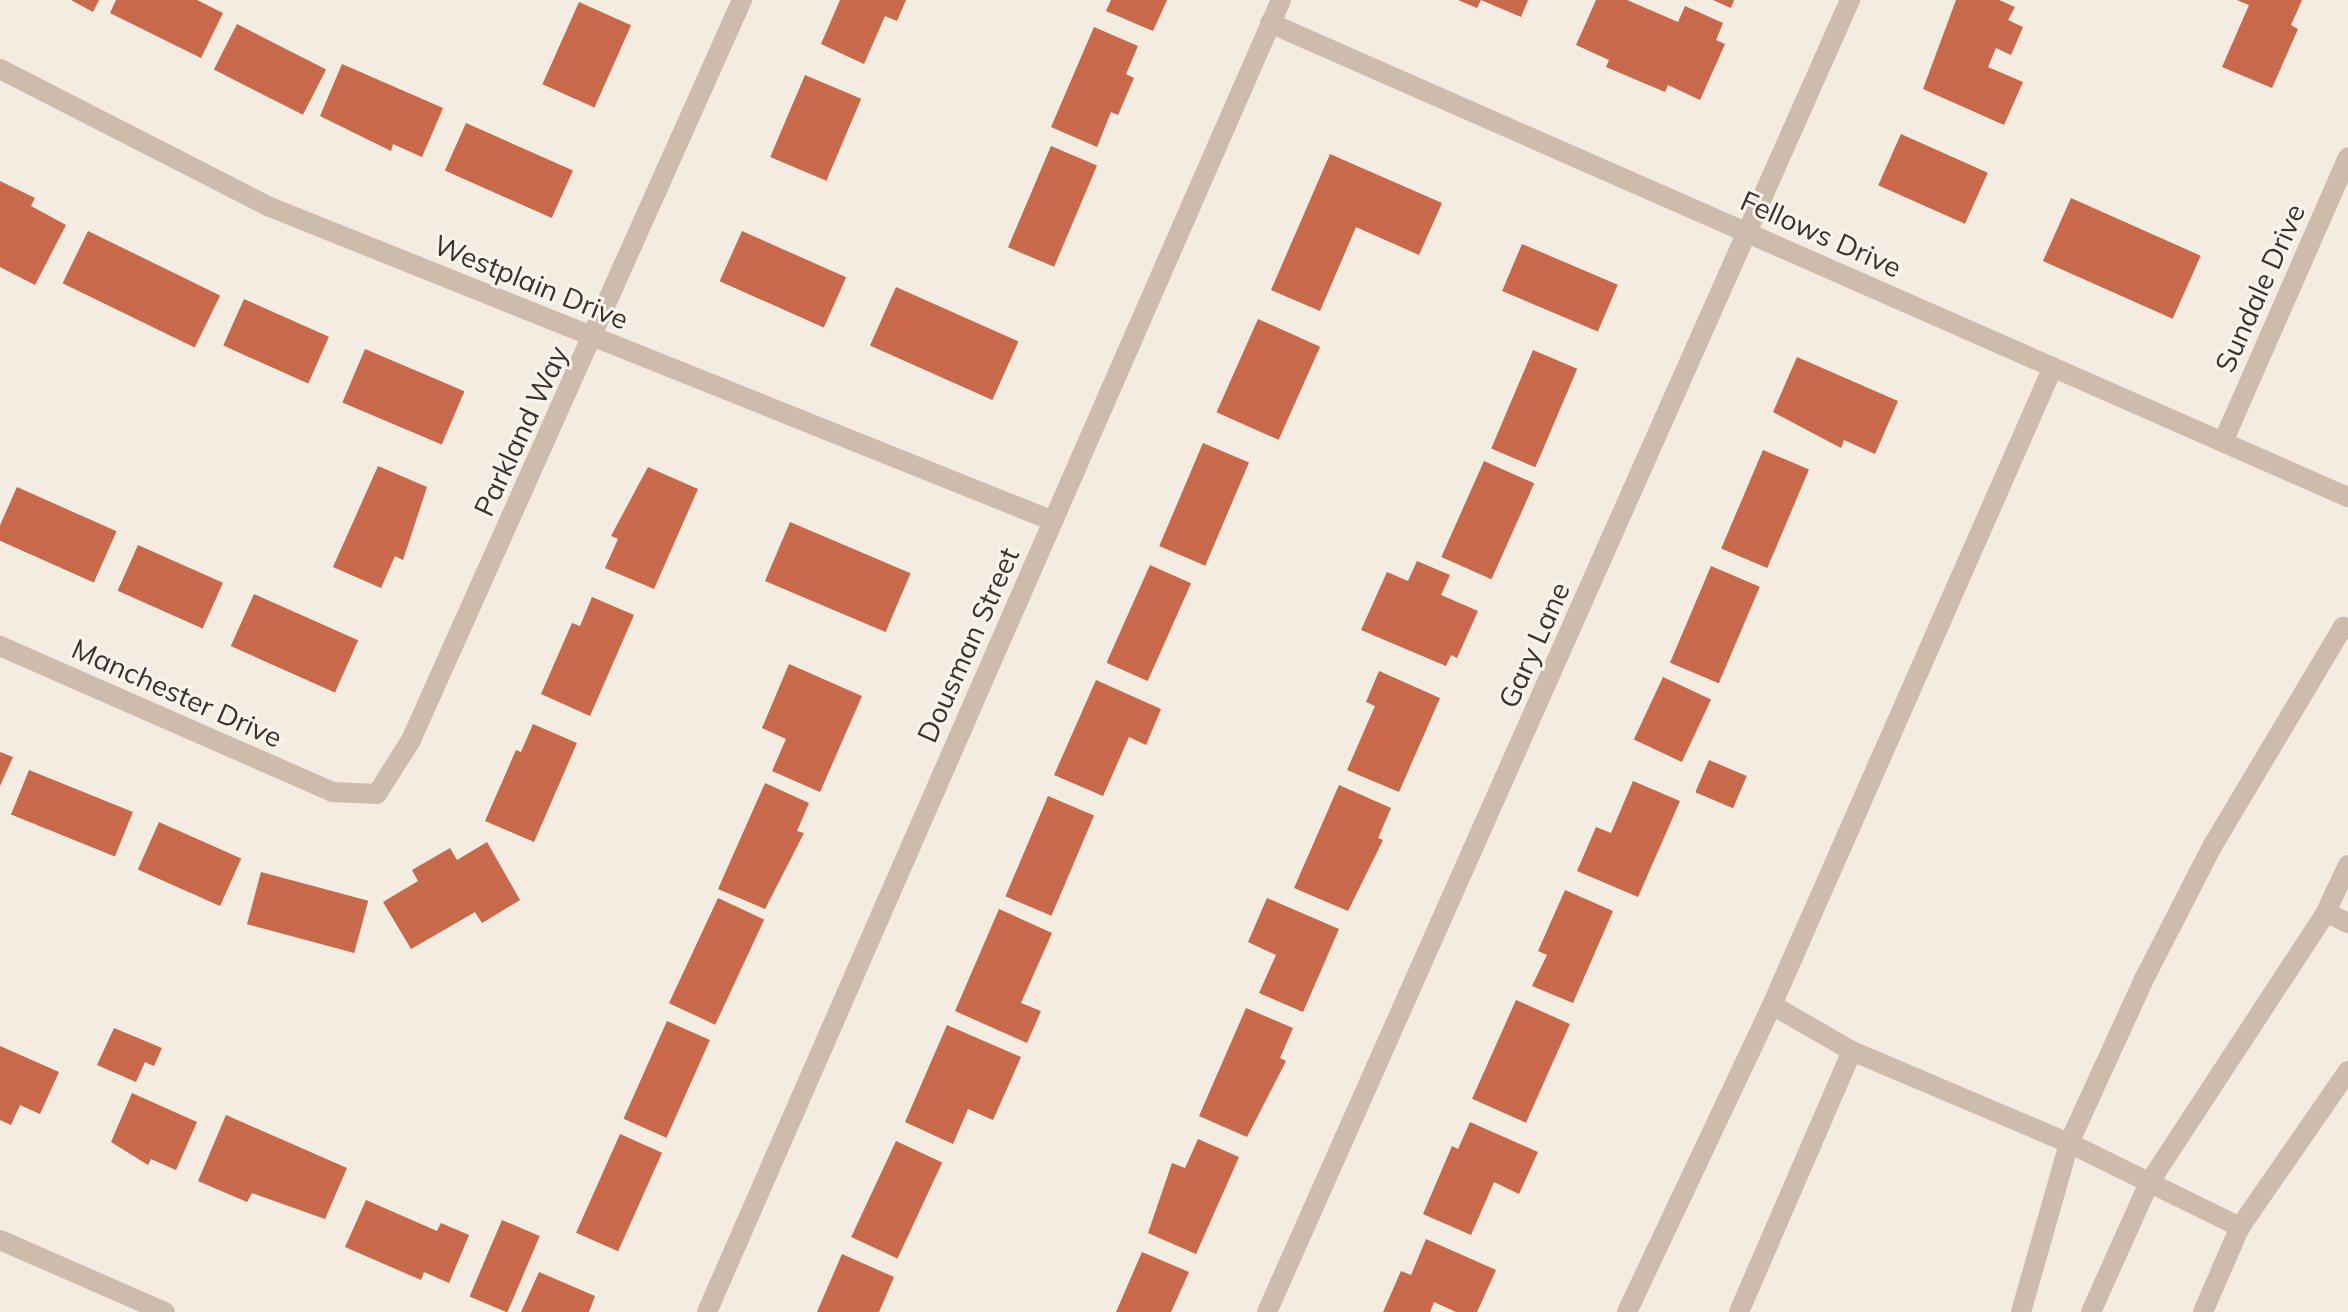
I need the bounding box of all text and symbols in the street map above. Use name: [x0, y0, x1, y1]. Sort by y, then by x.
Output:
street label: Fellows Drive: [1735, 184, 1907, 284]
street label: Sundale Drive: [2208, 199, 2312, 377]
street label: Westplain Drive: [429, 228, 633, 336]
street label: Parkland Way: [467, 341, 575, 521]
street label: Dousman Street: [910, 542, 1026, 748]
street label: Gary Lane: [1491, 577, 1577, 713]
street label: Manchester Drive: [67, 632, 287, 754]

